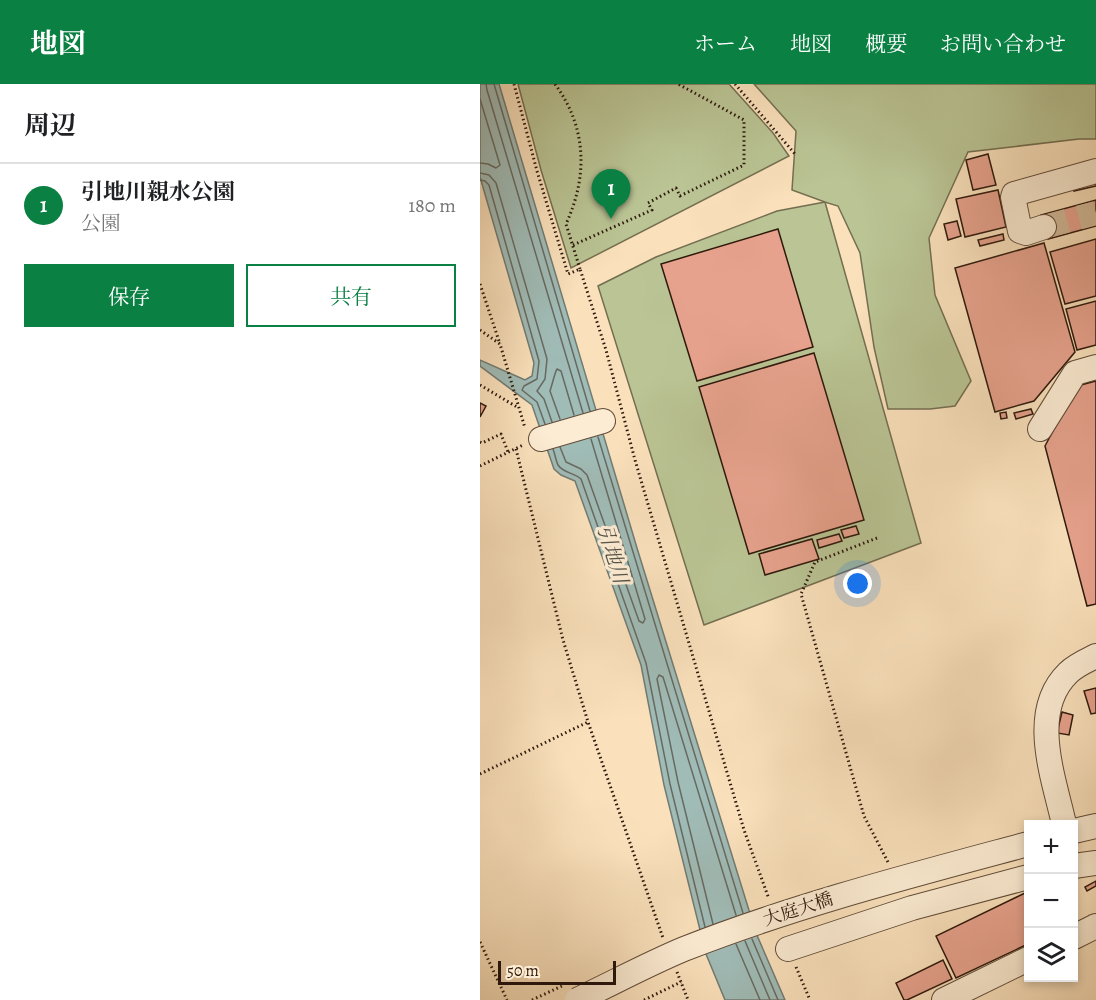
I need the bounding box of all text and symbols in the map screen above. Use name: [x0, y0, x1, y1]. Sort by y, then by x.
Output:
text: 地図: [30, 25, 86, 63]
text: ホーム: [694, 30, 757, 58]
text: 地図: [790, 30, 832, 58]
text: 概要: [865, 30, 907, 58]
text: お問い合わせ: [940, 30, 1066, 58]
text: 周辺: [24, 108, 76, 143]
pin: 1: [592, 170, 630, 219]
text: 引地川親水公園: [81, 177, 235, 207]
text: 1: [40, 192, 47, 219]
text: 180 m: [408, 192, 456, 219]
text: 公園: [81, 210, 121, 237]
button: 保存: [24, 264, 234, 327]
button: 共有: [246, 264, 456, 327]
water label: 引地川: [591, 522, 635, 589]
your location: [843, 569, 872, 598]
map controls: [1024, 820, 1078, 982]
button: +: [1024, 820, 1078, 874]
button: −: [1024, 874, 1078, 928]
street label: 大庭大橋: [760, 886, 836, 932]
button: layers: [1024, 928, 1078, 982]
scale bar: [498, 958, 616, 986]
text: 50 m: [507, 960, 539, 982]

